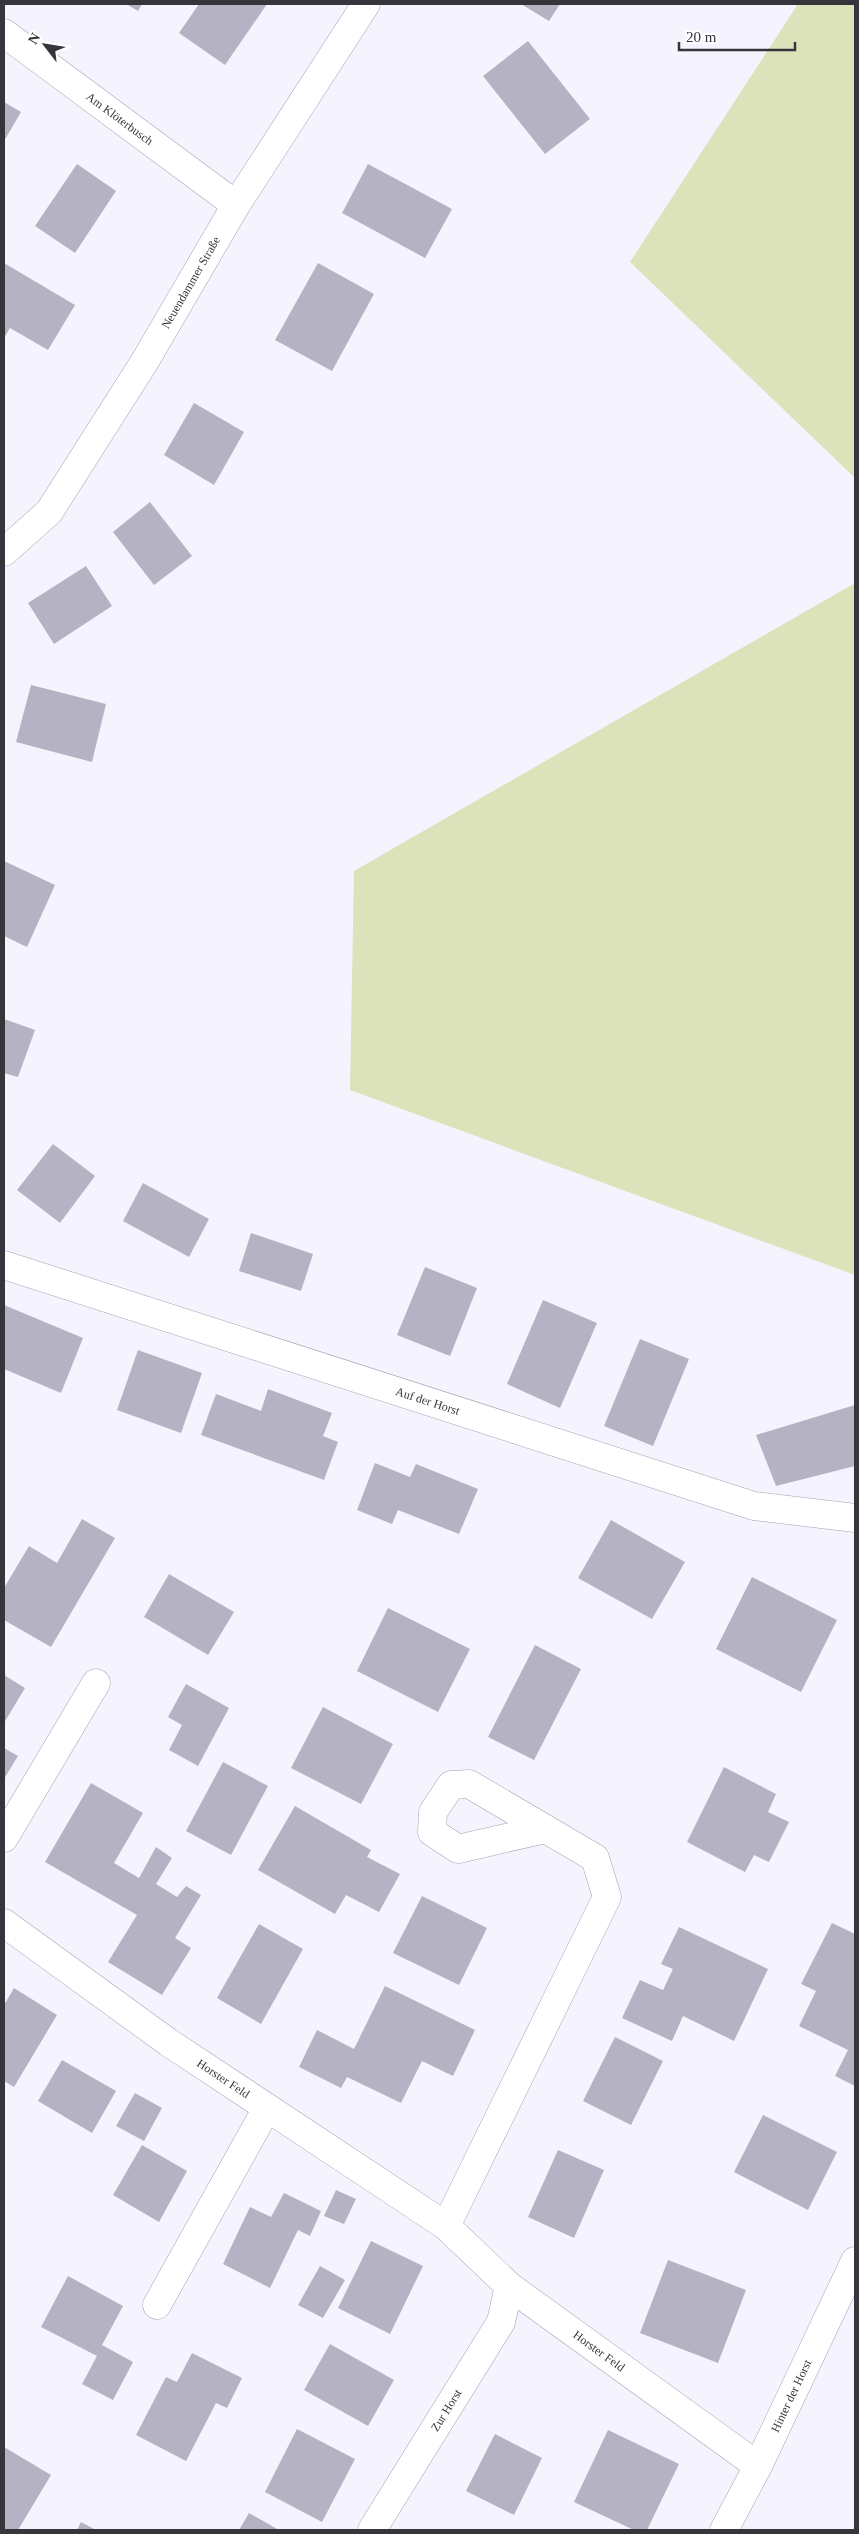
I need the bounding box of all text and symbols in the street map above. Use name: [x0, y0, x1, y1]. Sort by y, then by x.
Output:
north arrow: [20, 20, 70, 70]
scale bar: [679, 20, 795, 52]
text: 20 m: [686, 29, 717, 45]
text: N: [25, 30, 43, 47]
street label: Am Klöterbusch: [83, 89, 156, 148]
street label: Neuendammer Straße: [158, 234, 223, 331]
street label: Auf der Horst: [394, 1384, 462, 1418]
street label: Horster Feld: [194, 2056, 252, 2101]
street label: Horster Feld: [570, 2328, 628, 2374]
street label: Hinter der Horst: [768, 2357, 815, 2434]
street label: Zur Horst: [428, 2386, 465, 2434]

